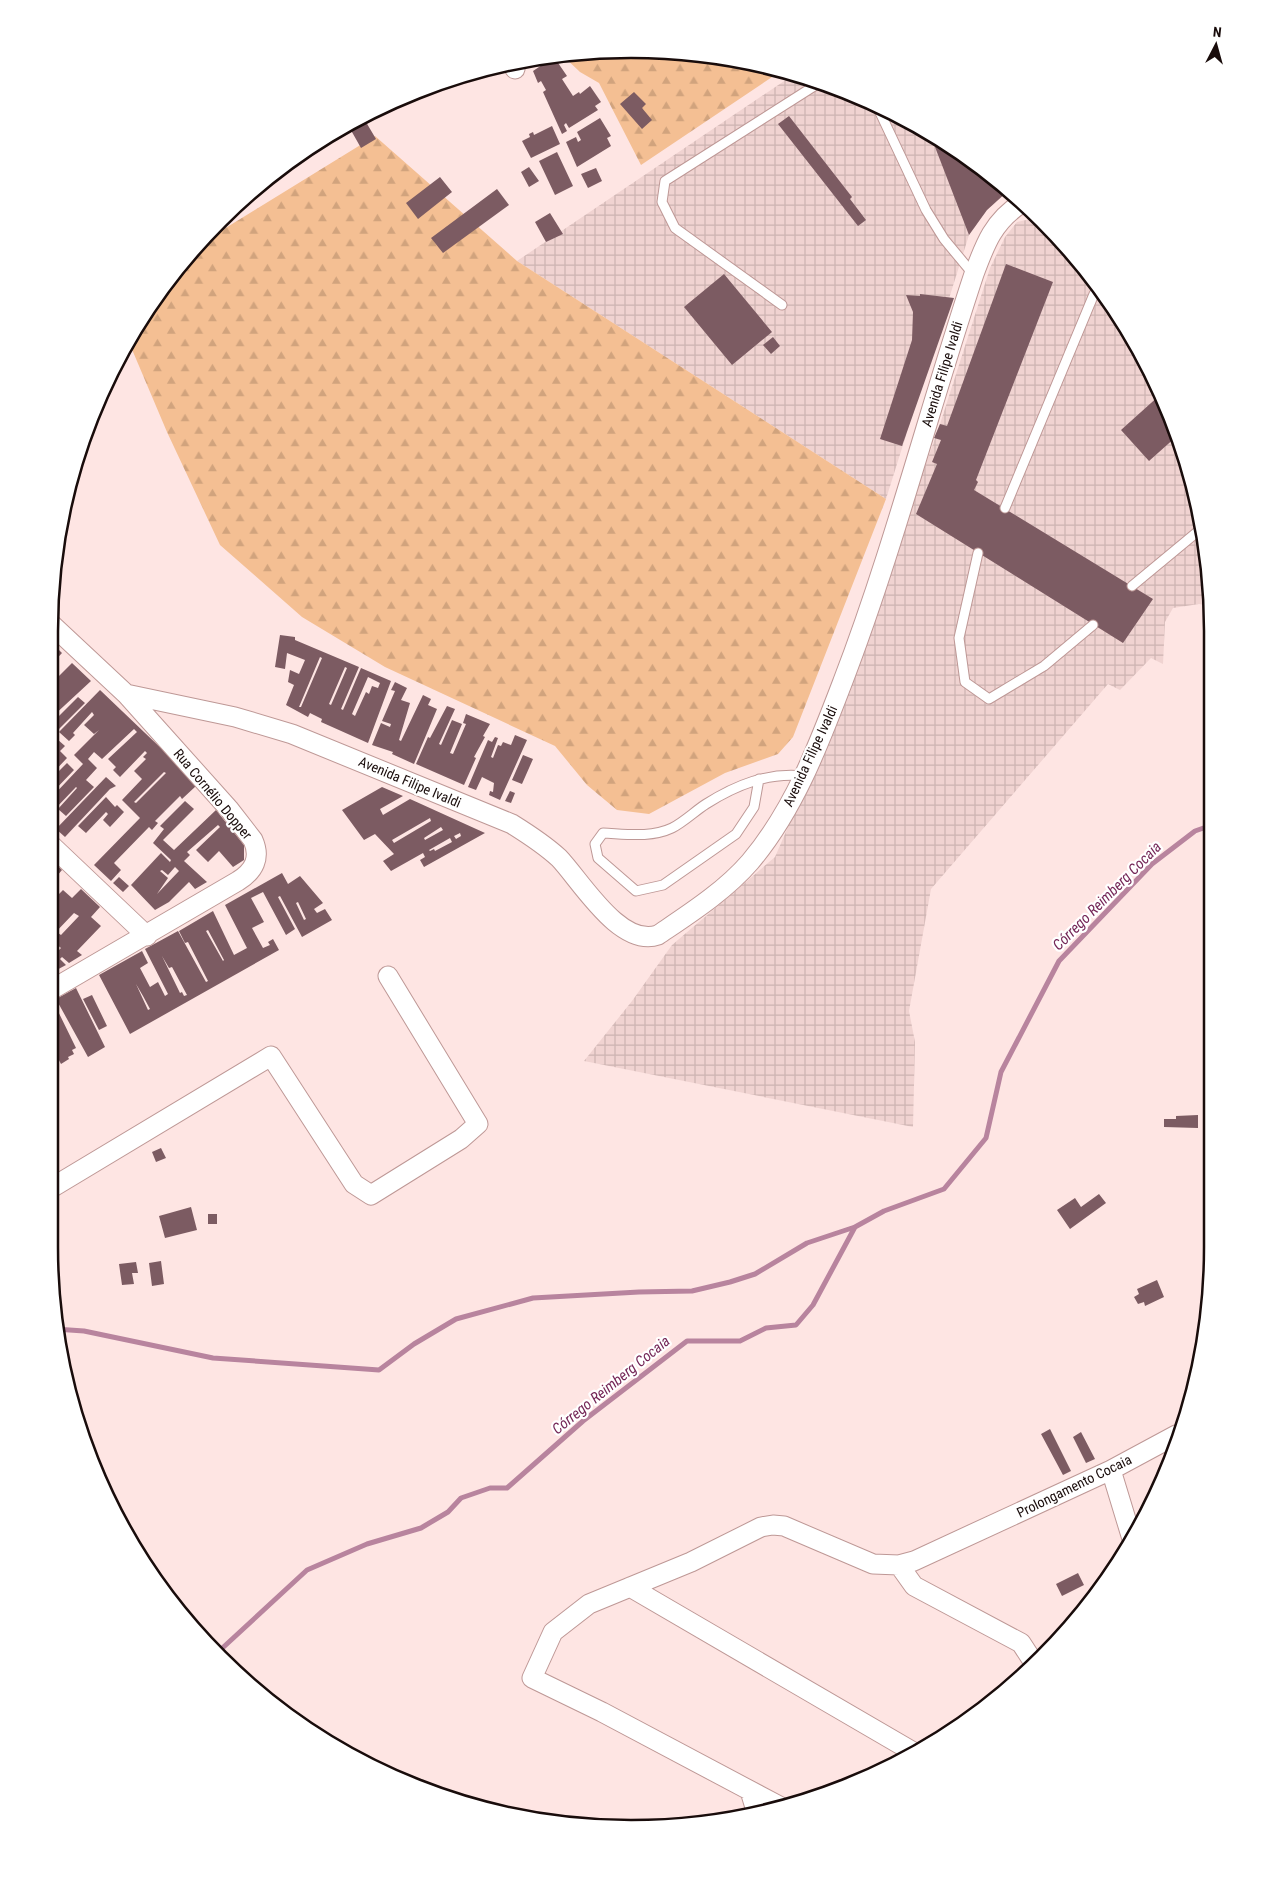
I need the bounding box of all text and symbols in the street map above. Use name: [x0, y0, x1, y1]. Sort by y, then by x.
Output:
north arrow: [1191, 20, 1241, 70]
text: N: [1212, 24, 1222, 40]
street label: Avenida Filipe Ivaldi: [918, 319, 966, 429]
street label: Avenida Filipe Ivaldi: [780, 703, 840, 809]
street label: Rua Cornélio Dopper: [171, 746, 255, 842]
street label: Avenida Filipe Ivaldi: [356, 753, 464, 811]
water label: Córrego Reimberg Cocaia: [1049, 838, 1165, 954]
water label: Córrego Reimberg Cocaia: [549, 1332, 674, 1438]
street label: Prolongamento Cocaia: [1014, 1451, 1134, 1521]

